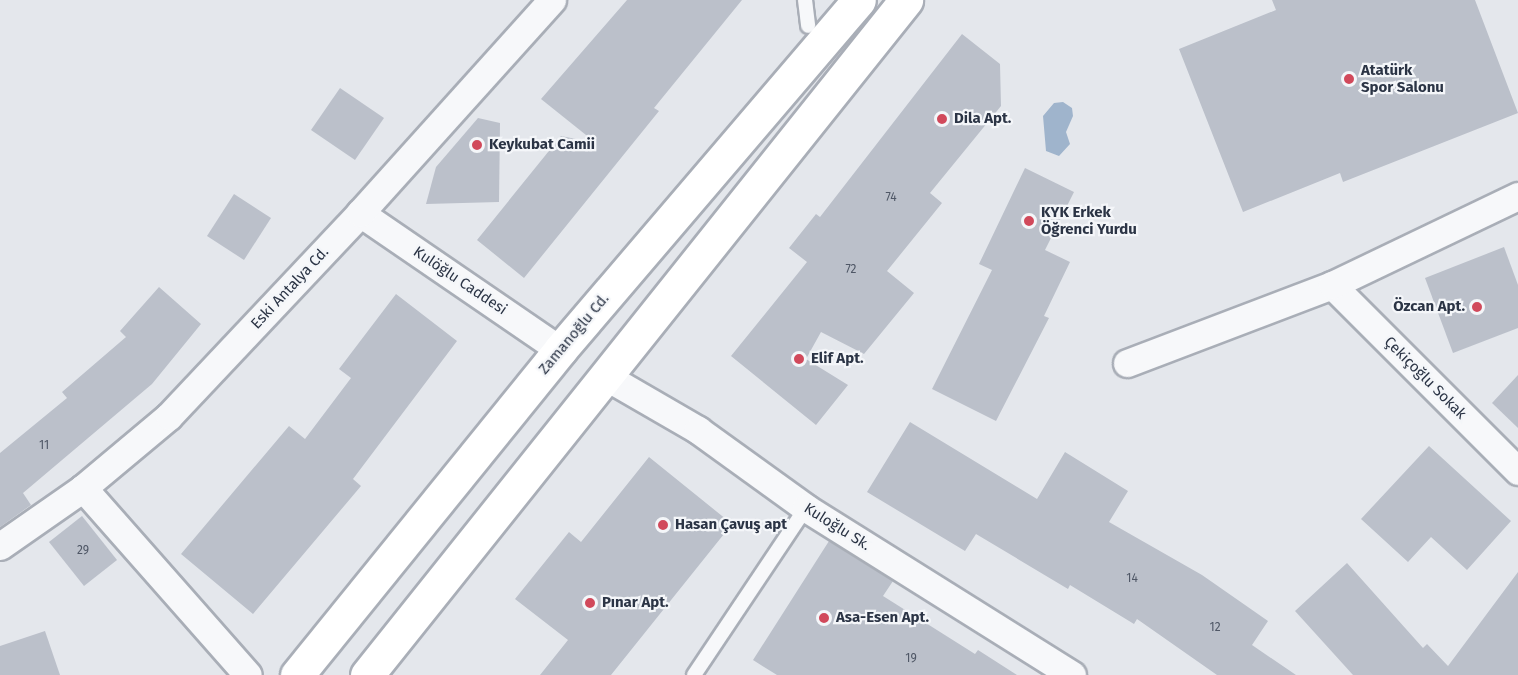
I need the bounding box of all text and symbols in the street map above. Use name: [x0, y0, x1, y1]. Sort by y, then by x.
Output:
place label: Atatürk Spor Salonu: [1361, 61, 1444, 96]
marker: Atatürk Spor Salonu: [1342, 72, 1356, 86]
place label: Dila Apt.: [954, 110, 1011, 128]
marker: Dila Apt.: [935, 112, 949, 126]
place label: Keykubat Camii: [489, 136, 595, 154]
marker: Keykubat Camii: [470, 138, 484, 152]
house number: 74: [885, 191, 897, 205]
place label: KYK Erkek Öğrenci Yurdu: [1041, 203, 1137, 238]
marker: KYK Erkek Öğrenci Yurdu: [1022, 214, 1036, 228]
street label: Eski Antalya Cd.: [247, 243, 333, 333]
street label: Kulöğlu Caddesi: [410, 243, 510, 319]
house number: 72: [845, 263, 857, 277]
street label: Zamanoğlu Cd.: [535, 290, 613, 378]
place label: Özcan Apt.: [1393, 298, 1465, 316]
marker: Özcan Apt.: [1470, 300, 1484, 314]
street label: Çekiçoğlu Sokak: [1380, 333, 1470, 423]
place label: Elif Apt.: [811, 350, 864, 368]
marker: Elif Apt.: [792, 352, 806, 366]
house number: 11: [39, 439, 49, 453]
street label: Kuloğlu Sk.: [800, 500, 874, 554]
place label: Hasan Çavuş apt: [675, 516, 787, 534]
marker: Hasan Çavuş apt: [656, 518, 670, 532]
house number: 29: [77, 544, 89, 558]
house number: 14: [1126, 572, 1138, 586]
place label: Pınar Apt.: [602, 594, 669, 612]
marker: Pınar Apt.: [583, 596, 597, 610]
place label: Asa-Esen Apt.: [836, 609, 929, 627]
marker: Asa-Esen Apt.: [817, 611, 831, 625]
house number: 12: [1209, 621, 1221, 635]
house number: 19: [905, 652, 917, 666]

